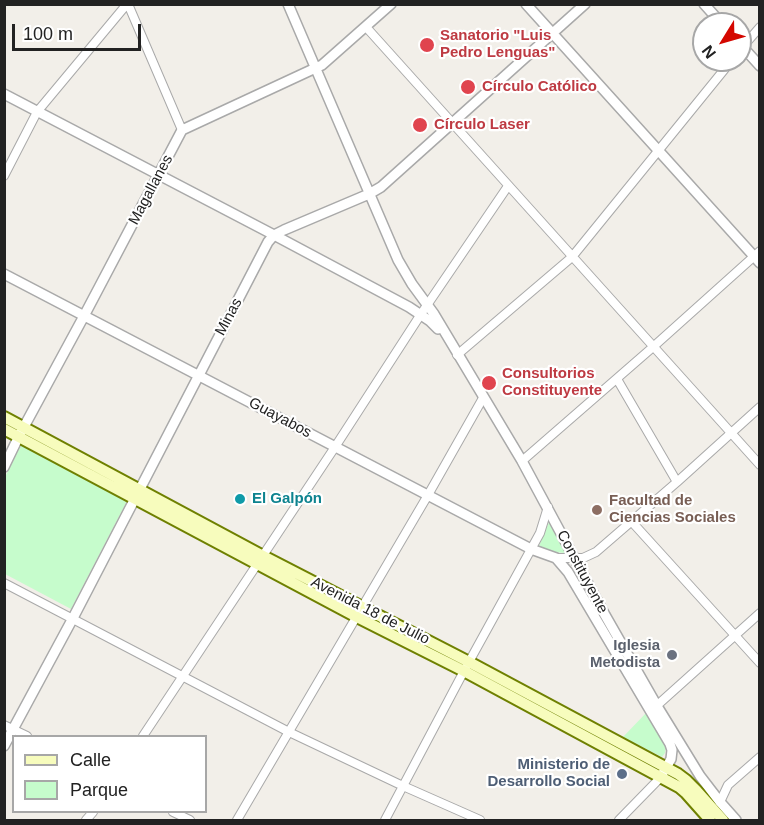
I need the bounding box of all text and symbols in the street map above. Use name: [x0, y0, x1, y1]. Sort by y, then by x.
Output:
scale bar: [15, 12, 144, 50]
north arrow: [692, 12, 752, 72]
text: 100 m: [23, 24, 73, 44]
place label: Sanatorio "Luis Pedro Lenguas": [440, 27, 555, 62]
marker: Sanatorio "Luis Pedro Lenguas": [418, 36, 436, 54]
text: N: [699, 42, 719, 62]
marker: Círculo Católico: [459, 78, 477, 96]
place label: Círculo Católico: [482, 78, 597, 96]
marker: Círculo Laser: [411, 116, 429, 134]
place label: Círculo Laser: [434, 116, 530, 134]
street label: Magallanes: [125, 152, 177, 228]
street label: Minas: [212, 295, 246, 339]
place label: Consultorios Constituyente: [502, 365, 602, 400]
marker: Consultorios Constituyente: [480, 374, 498, 392]
street label: Guayabos: [246, 394, 314, 442]
place label: El Galpón: [252, 490, 322, 508]
marker: El Galpón: [233, 492, 247, 506]
place label: Facultad de Ciencias Sociales: [609, 492, 736, 527]
marker: Facultad de Ciencias Sociales: [590, 503, 604, 517]
street label: Constituyente: [553, 527, 611, 617]
street label: Avenida 18 de Julio: [308, 573, 432, 649]
place label: Iglesia Metodista: [590, 637, 660, 672]
marker: Iglesia Metodista: [665, 648, 679, 662]
legend: [12, 735, 207, 813]
text: Calle: [70, 750, 111, 770]
place label: Ministerio de Desarrollo Social: [487, 756, 610, 791]
marker: Ministerio de Desarrollo Social: [615, 767, 629, 781]
text: Parque: [70, 780, 128, 800]

